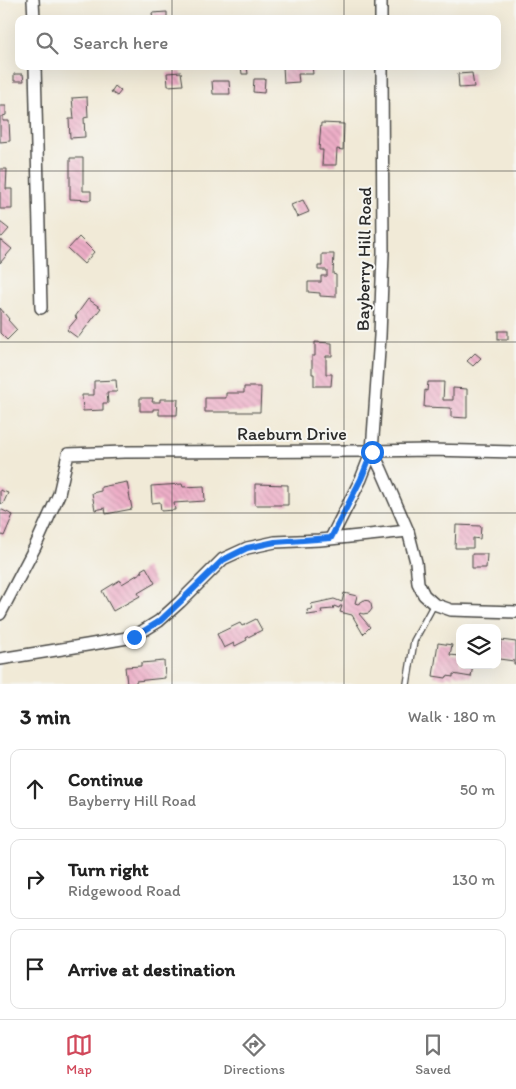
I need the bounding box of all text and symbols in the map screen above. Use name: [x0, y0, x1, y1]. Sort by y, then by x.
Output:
search box: [15, 15, 501, 70]
icon: search: [33, 29, 61, 57]
text: Search here: [73, 31, 168, 54]
street label: Bayberry Hill Road: [352, 186, 376, 331]
street label: Raeburn Drive: [237, 423, 347, 445]
route start: [361, 441, 384, 464]
map controls: [456, 624, 501, 669]
button: layers: [456, 624, 501, 669]
route end: [123, 626, 146, 649]
text: 3 min: [20, 704, 70, 729]
text: Walk · 180 m: [408, 707, 496, 726]
text: Continue: [68, 768, 143, 791]
icon: ahead: [21, 775, 49, 803]
text: 50 m: [460, 780, 495, 799]
text: Bayberry Hill Road: [68, 791, 196, 810]
text: Turn right: [68, 858, 149, 881]
icon: right: [21, 865, 49, 893]
text: 130 m: [452, 870, 495, 889]
text: Ridgewood Road: [68, 881, 181, 900]
icon: arrive: [21, 955, 49, 983]
text: Arrive at destination: [68, 958, 235, 981]
tab: Map: [65, 1031, 93, 1078]
tab: Directions: [223, 1031, 285, 1078]
tab: Saved: [415, 1031, 451, 1078]

